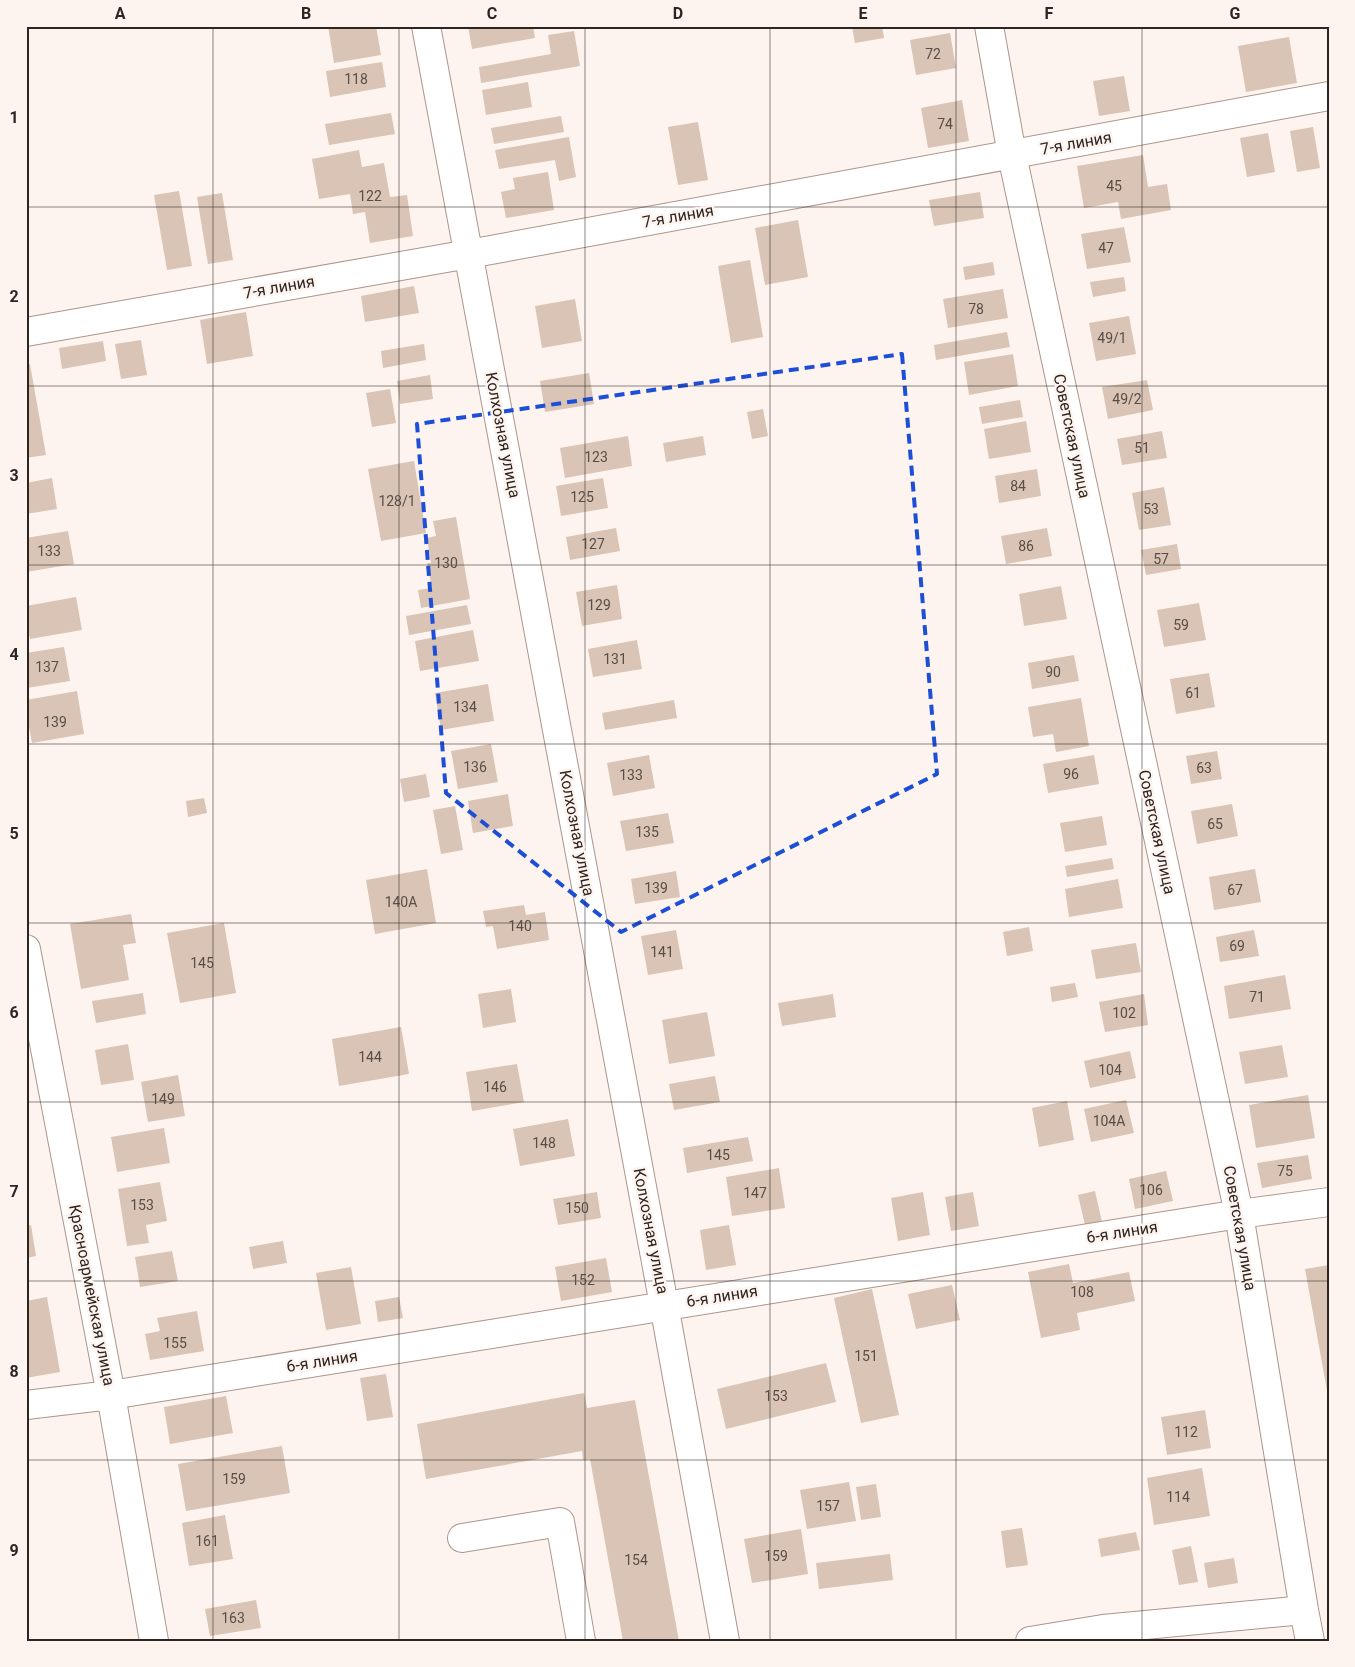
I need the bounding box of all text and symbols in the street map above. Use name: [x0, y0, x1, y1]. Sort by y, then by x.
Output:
text: A: [115, 4, 126, 23]
text: B: [301, 4, 311, 23]
text: C: [487, 4, 497, 23]
text: D: [673, 4, 683, 23]
text: E: [859, 4, 868, 23]
text: F: [1045, 4, 1054, 23]
text: G: [1230, 4, 1241, 23]
house number: 72: [925, 46, 941, 62]
house number: 118: [344, 71, 368, 87]
text: 1: [9, 108, 19, 127]
house number: 74: [937, 116, 953, 132]
street label: 7-я линия: [1039, 127, 1113, 159]
house number: 45: [1106, 178, 1122, 194]
house number: 122: [358, 188, 382, 204]
street label: 7-я линия: [641, 200, 715, 232]
house number: 47: [1098, 240, 1114, 256]
street label: 7-я линия: [242, 271, 316, 303]
text: 2: [9, 287, 19, 306]
house number: 78: [968, 301, 984, 317]
house number: 49/1: [1097, 330, 1127, 346]
street label: Колхозная улица: [481, 370, 525, 500]
street label: Советская улица: [1050, 372, 1094, 500]
house number: 49/2: [1112, 391, 1142, 407]
house number: 51: [1134, 440, 1150, 456]
house number: 123: [584, 449, 608, 465]
text: 3: [9, 466, 19, 485]
house number: 84: [1010, 478, 1026, 494]
house number: 125: [570, 489, 594, 505]
house number: 128/1: [378, 493, 416, 509]
house number: 53: [1143, 501, 1159, 517]
house number: 127: [581, 536, 605, 552]
house number: 86: [1018, 538, 1034, 554]
house number: 133: [37, 543, 61, 559]
house number: 57: [1153, 551, 1169, 567]
house number: 130: [434, 555, 458, 571]
house number: 129: [587, 597, 611, 613]
house number: 59: [1173, 617, 1189, 633]
text: 4: [9, 645, 19, 664]
house number: 131: [603, 651, 627, 667]
house number: 137: [35, 659, 59, 675]
house number: 90: [1045, 664, 1061, 680]
house number: 61: [1185, 685, 1201, 701]
house number: 134: [453, 699, 477, 715]
house number: 139: [43, 714, 67, 730]
house number: 136: [463, 759, 487, 775]
house number: 63: [1196, 760, 1212, 776]
house number: 96: [1063, 766, 1079, 782]
house number: 133: [619, 767, 643, 783]
street label: Колхозная улица: [555, 768, 599, 898]
street label: Советская улица: [1135, 768, 1179, 896]
house number: 65: [1207, 816, 1223, 832]
text: 5: [9, 824, 19, 843]
house number: 135: [635, 824, 659, 840]
house number: 139: [644, 880, 668, 896]
house number: 67: [1227, 882, 1243, 898]
house number: 140А: [385, 894, 417, 910]
house number: 140: [508, 918, 532, 934]
house number: 69: [1229, 938, 1245, 954]
house number: 141: [650, 944, 674, 960]
house number: 145: [190, 955, 214, 971]
house number: 71: [1249, 989, 1265, 1005]
text: 6: [9, 1003, 19, 1022]
house number: 102: [1112, 1005, 1136, 1021]
house number: 144: [358, 1049, 382, 1065]
house number: 104: [1098, 1062, 1122, 1078]
house number: 146: [483, 1079, 507, 1095]
house number: 149: [151, 1091, 175, 1107]
house number: 104А: [1093, 1113, 1125, 1129]
house number: 148: [532, 1135, 556, 1151]
house number: 145: [706, 1147, 730, 1163]
house number: 75: [1277, 1163, 1293, 1179]
street label: Советская улица: [1220, 1164, 1260, 1292]
street label: Колхозная улица: [629, 1166, 673, 1296]
text: 7: [9, 1182, 19, 1201]
house number: 106: [1139, 1182, 1163, 1198]
house number: 147: [743, 1185, 767, 1201]
house number: 153: [130, 1197, 154, 1213]
house number: 150: [565, 1200, 589, 1216]
street label: Красноармейская улица: [65, 1203, 119, 1387]
street label: 6-я линия: [1085, 1217, 1159, 1247]
house number: 152: [571, 1272, 595, 1288]
street label: 6-я линия: [685, 1281, 759, 1311]
house number: 108: [1070, 1284, 1094, 1300]
house number: 155: [163, 1335, 187, 1351]
street label: 6-я линия: [285, 1346, 359, 1376]
house number: 151: [854, 1348, 878, 1364]
text: 8: [9, 1362, 19, 1381]
house number: 153: [764, 1388, 788, 1404]
house number: 112: [1174, 1424, 1198, 1440]
house number: 159: [222, 1471, 246, 1487]
house number: 114: [1166, 1489, 1190, 1505]
house number: 157: [816, 1498, 840, 1514]
house number: 161: [195, 1533, 219, 1549]
text: 9: [9, 1541, 19, 1560]
house number: 159: [764, 1548, 788, 1564]
house number: 154: [624, 1552, 648, 1568]
house number: 163: [221, 1610, 245, 1626]

